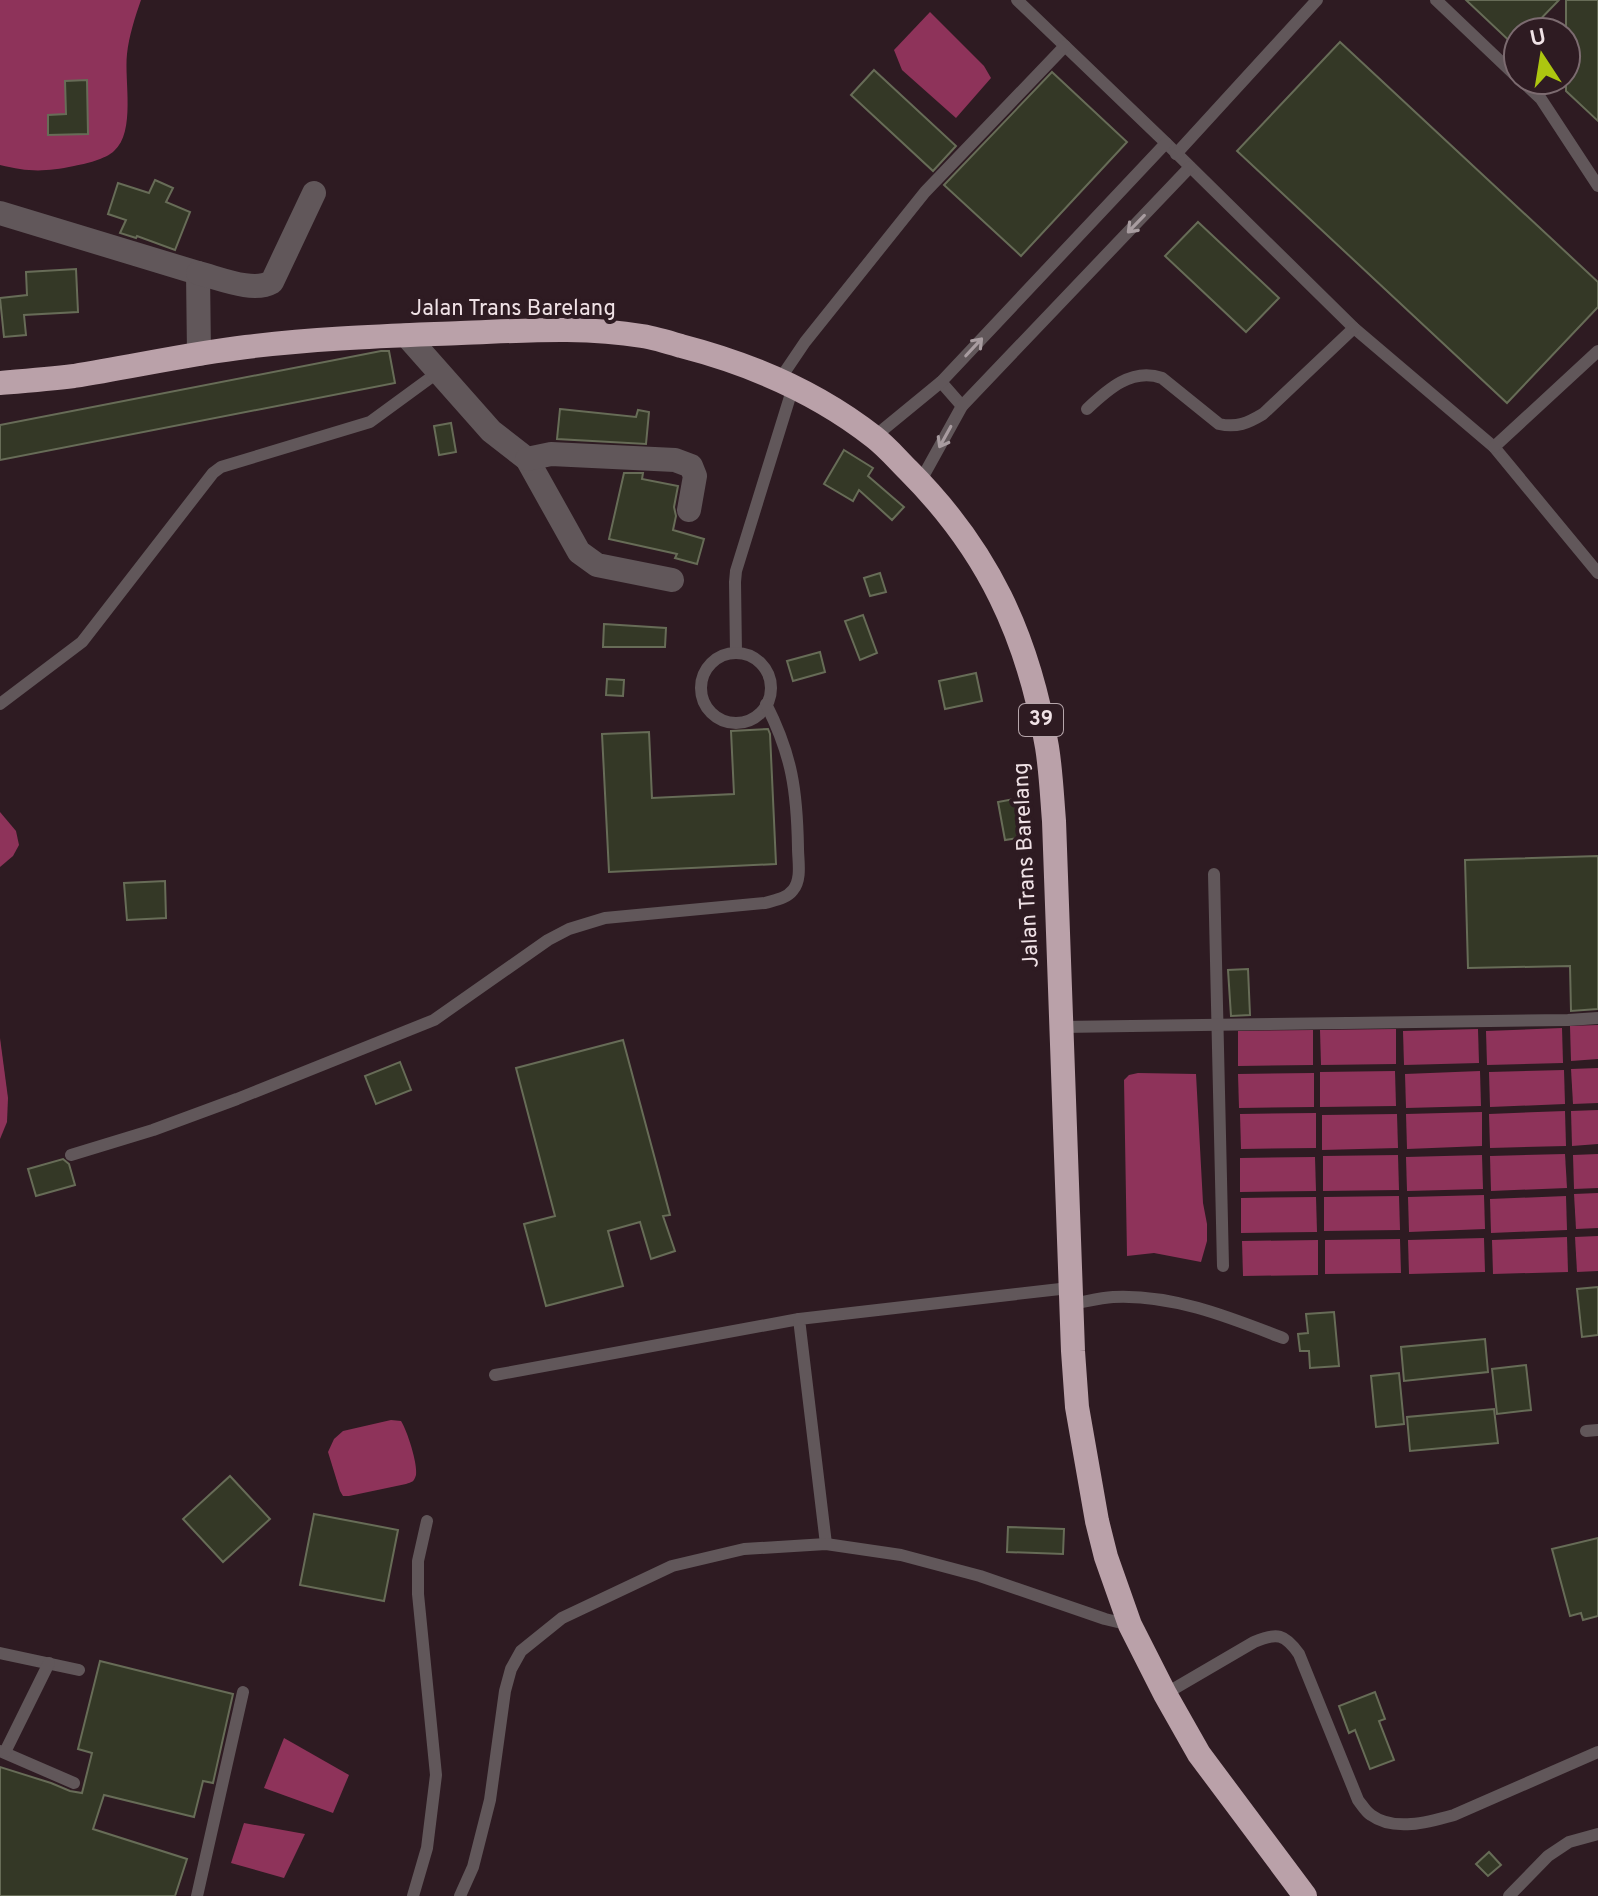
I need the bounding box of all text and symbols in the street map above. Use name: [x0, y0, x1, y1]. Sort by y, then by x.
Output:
north arrow: [1502, 16, 1582, 96]
text: U: [1528, 24, 1549, 54]
one-way arrow: [1128, 213, 1146, 233]
street label: Jalan Trans Barelang: [410, 296, 616, 323]
one-way arrow: [964, 338, 982, 358]
one-way arrow: [936, 425, 952, 448]
road number: 39: [1019, 704, 1063, 736]
street label: Jalan Trans Barelang: [1008, 762, 1046, 968]

